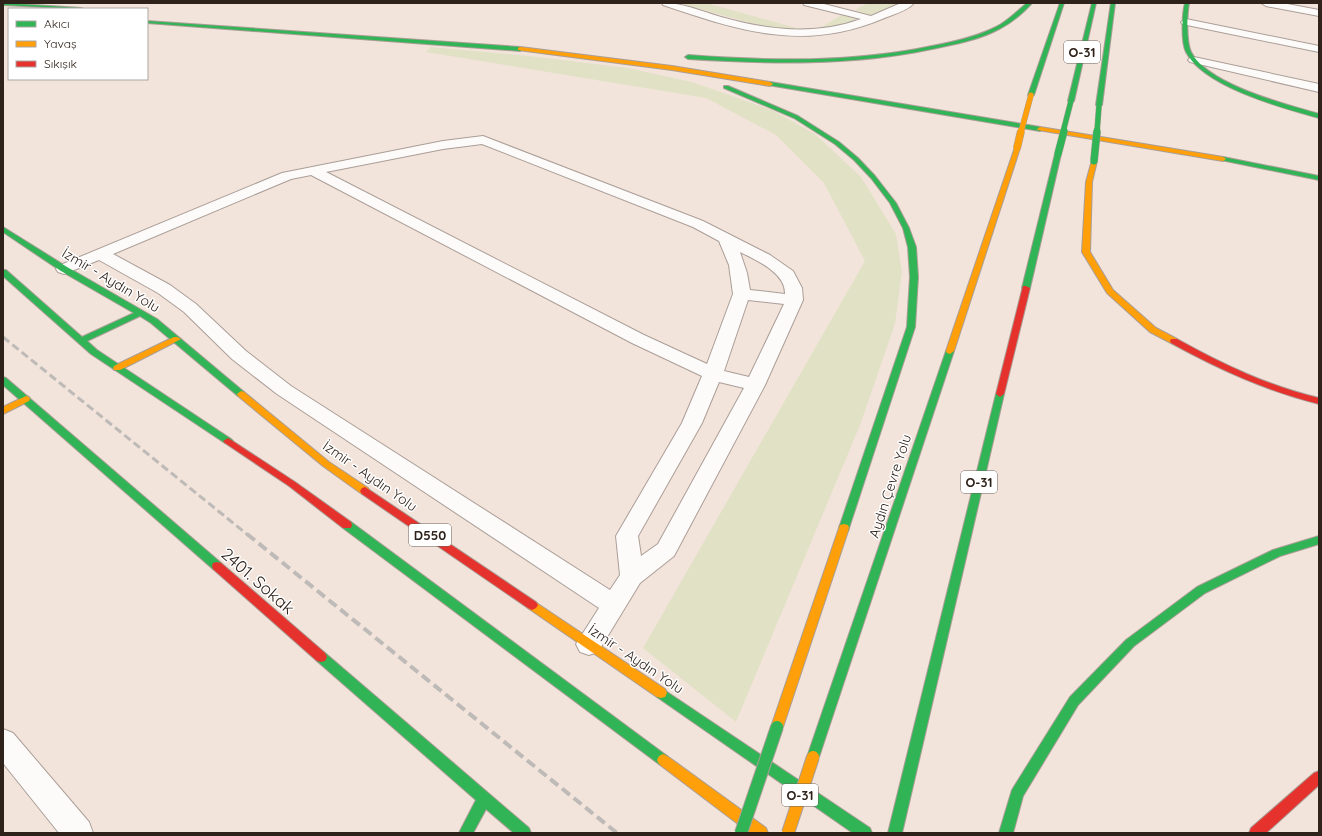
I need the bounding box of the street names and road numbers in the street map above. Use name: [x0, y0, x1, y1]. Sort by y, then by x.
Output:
road number: O-31: [1064, 41, 1100, 63]
street label: İzmir - Aydın Yolu: [59, 244, 163, 316]
street label: Aydın Çevre Yolu: [865, 432, 915, 540]
street label: İzmir - Aydın Yolu: [319, 437, 421, 515]
road number: O-31: [961, 471, 997, 493]
road number: D550: [409, 524, 451, 546]
street label: 2401. Sokak: [217, 543, 299, 618]
street label: İzmir - Aydın Yolu: [585, 620, 687, 698]
road number: O-31: [782, 784, 818, 806]

